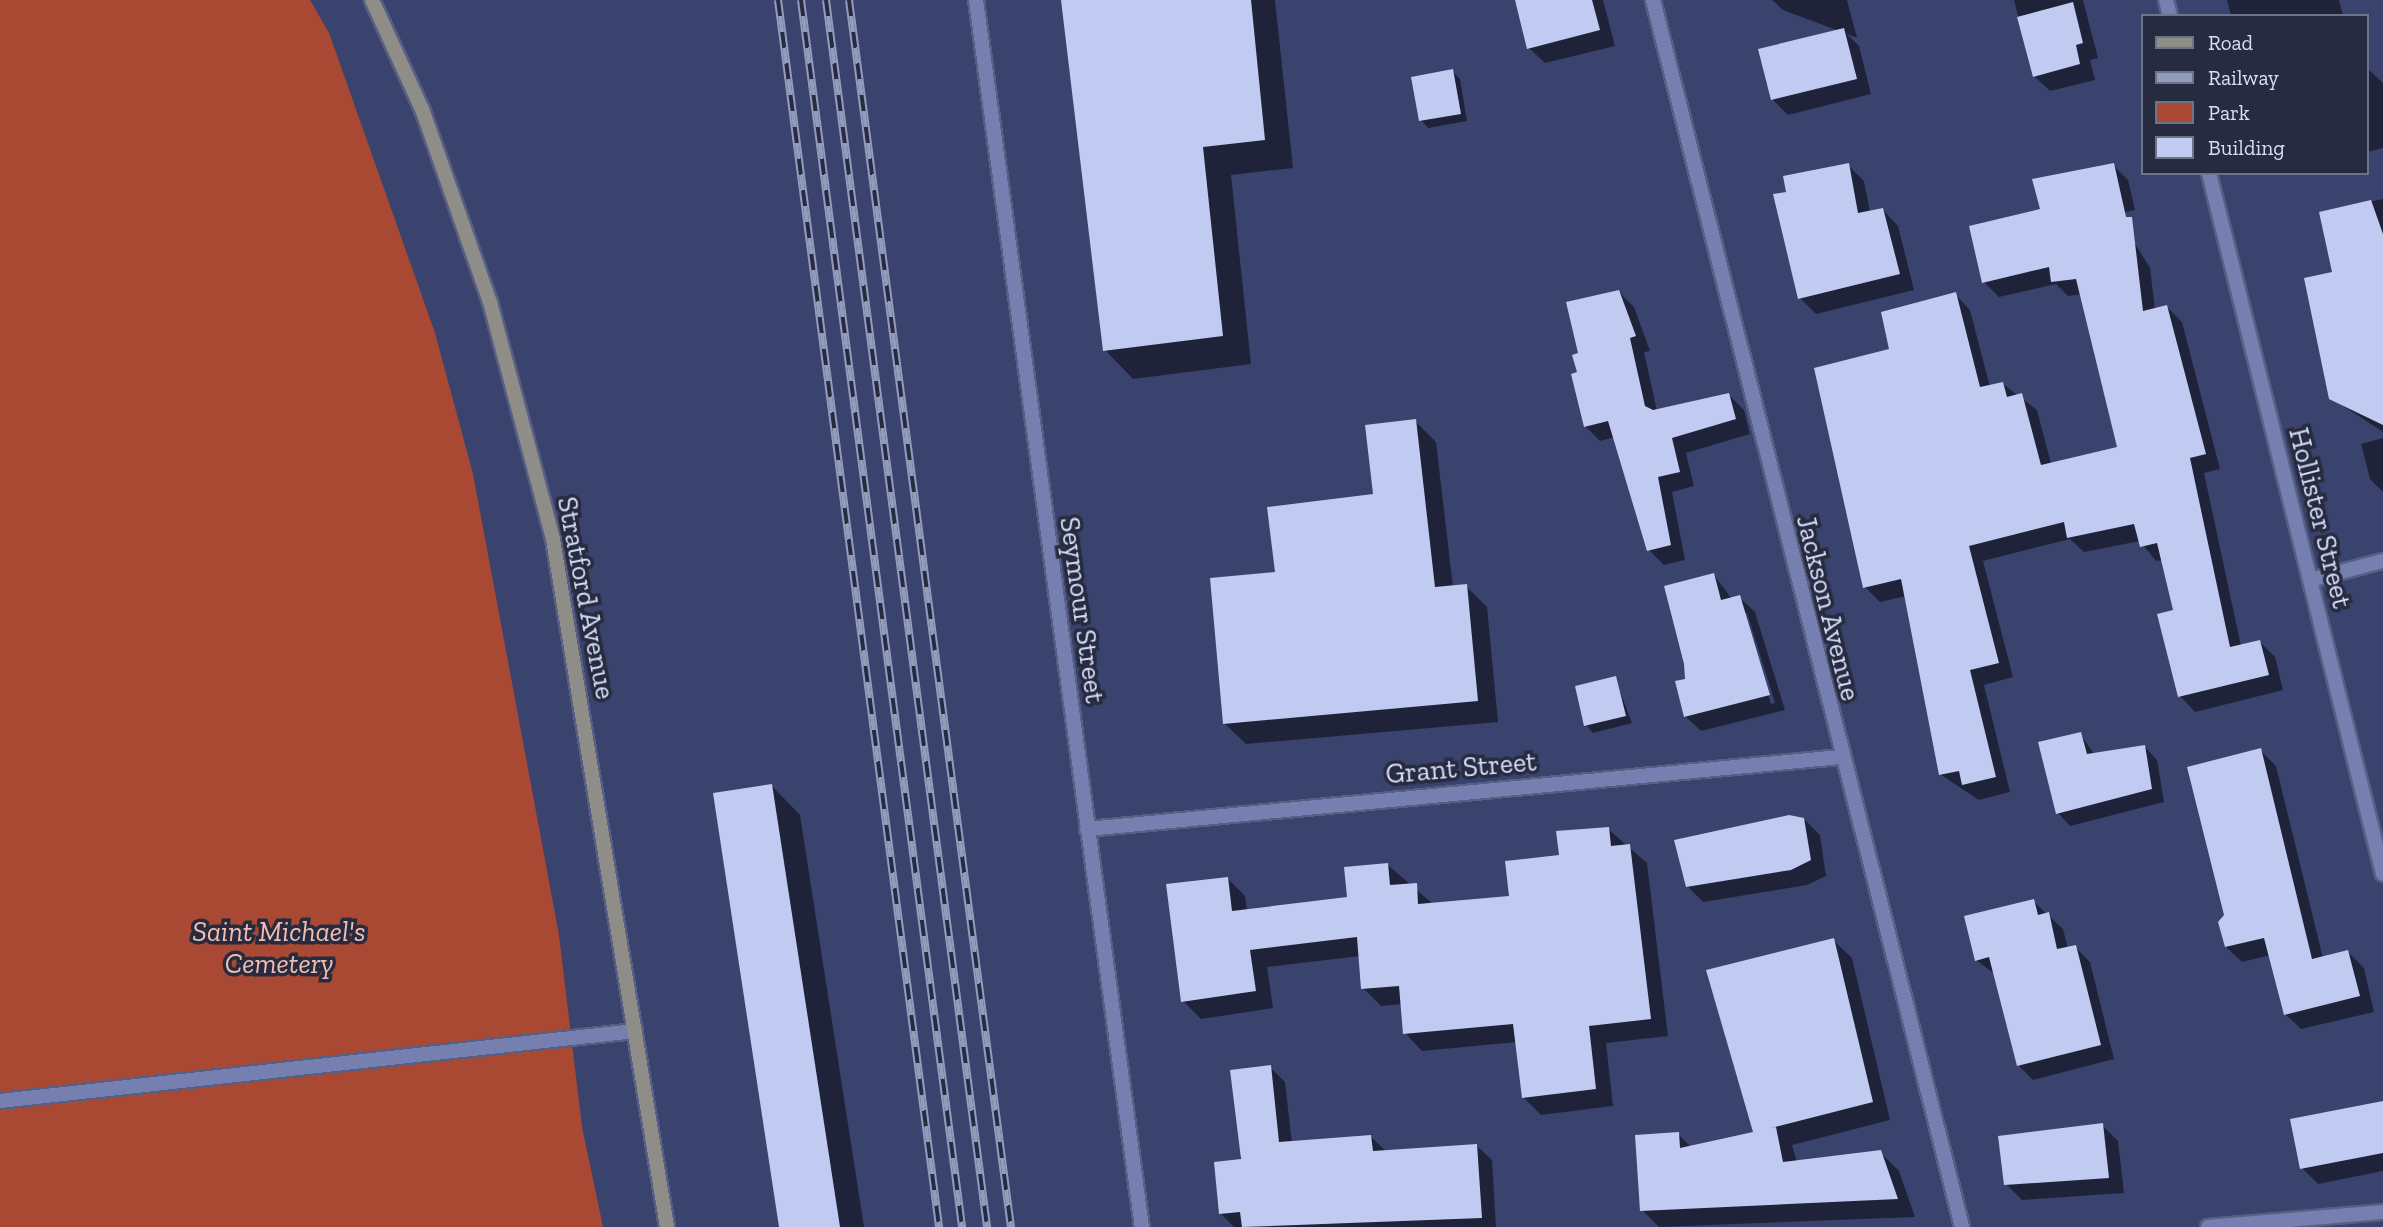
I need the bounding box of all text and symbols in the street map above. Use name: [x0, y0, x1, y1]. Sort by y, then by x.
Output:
legend: [2142, 14, 2369, 175]
text: Road: [2208, 30, 2253, 55]
text: Railway: [2208, 65, 2279, 90]
text: Park: [2208, 100, 2250, 125]
text: Building: [2208, 135, 2285, 160]
street label: Hollister Street: [2281, 424, 2359, 612]
street label: Stratford Avenue: [550, 494, 622, 702]
street label: Jackson Avenue: [1789, 511, 1867, 705]
street label: Seymour Street: [1052, 515, 1112, 705]
street label: Grant Street: [1384, 745, 1538, 791]
park label: Saint Michael's Cemetery: [192, 915, 366, 981]

